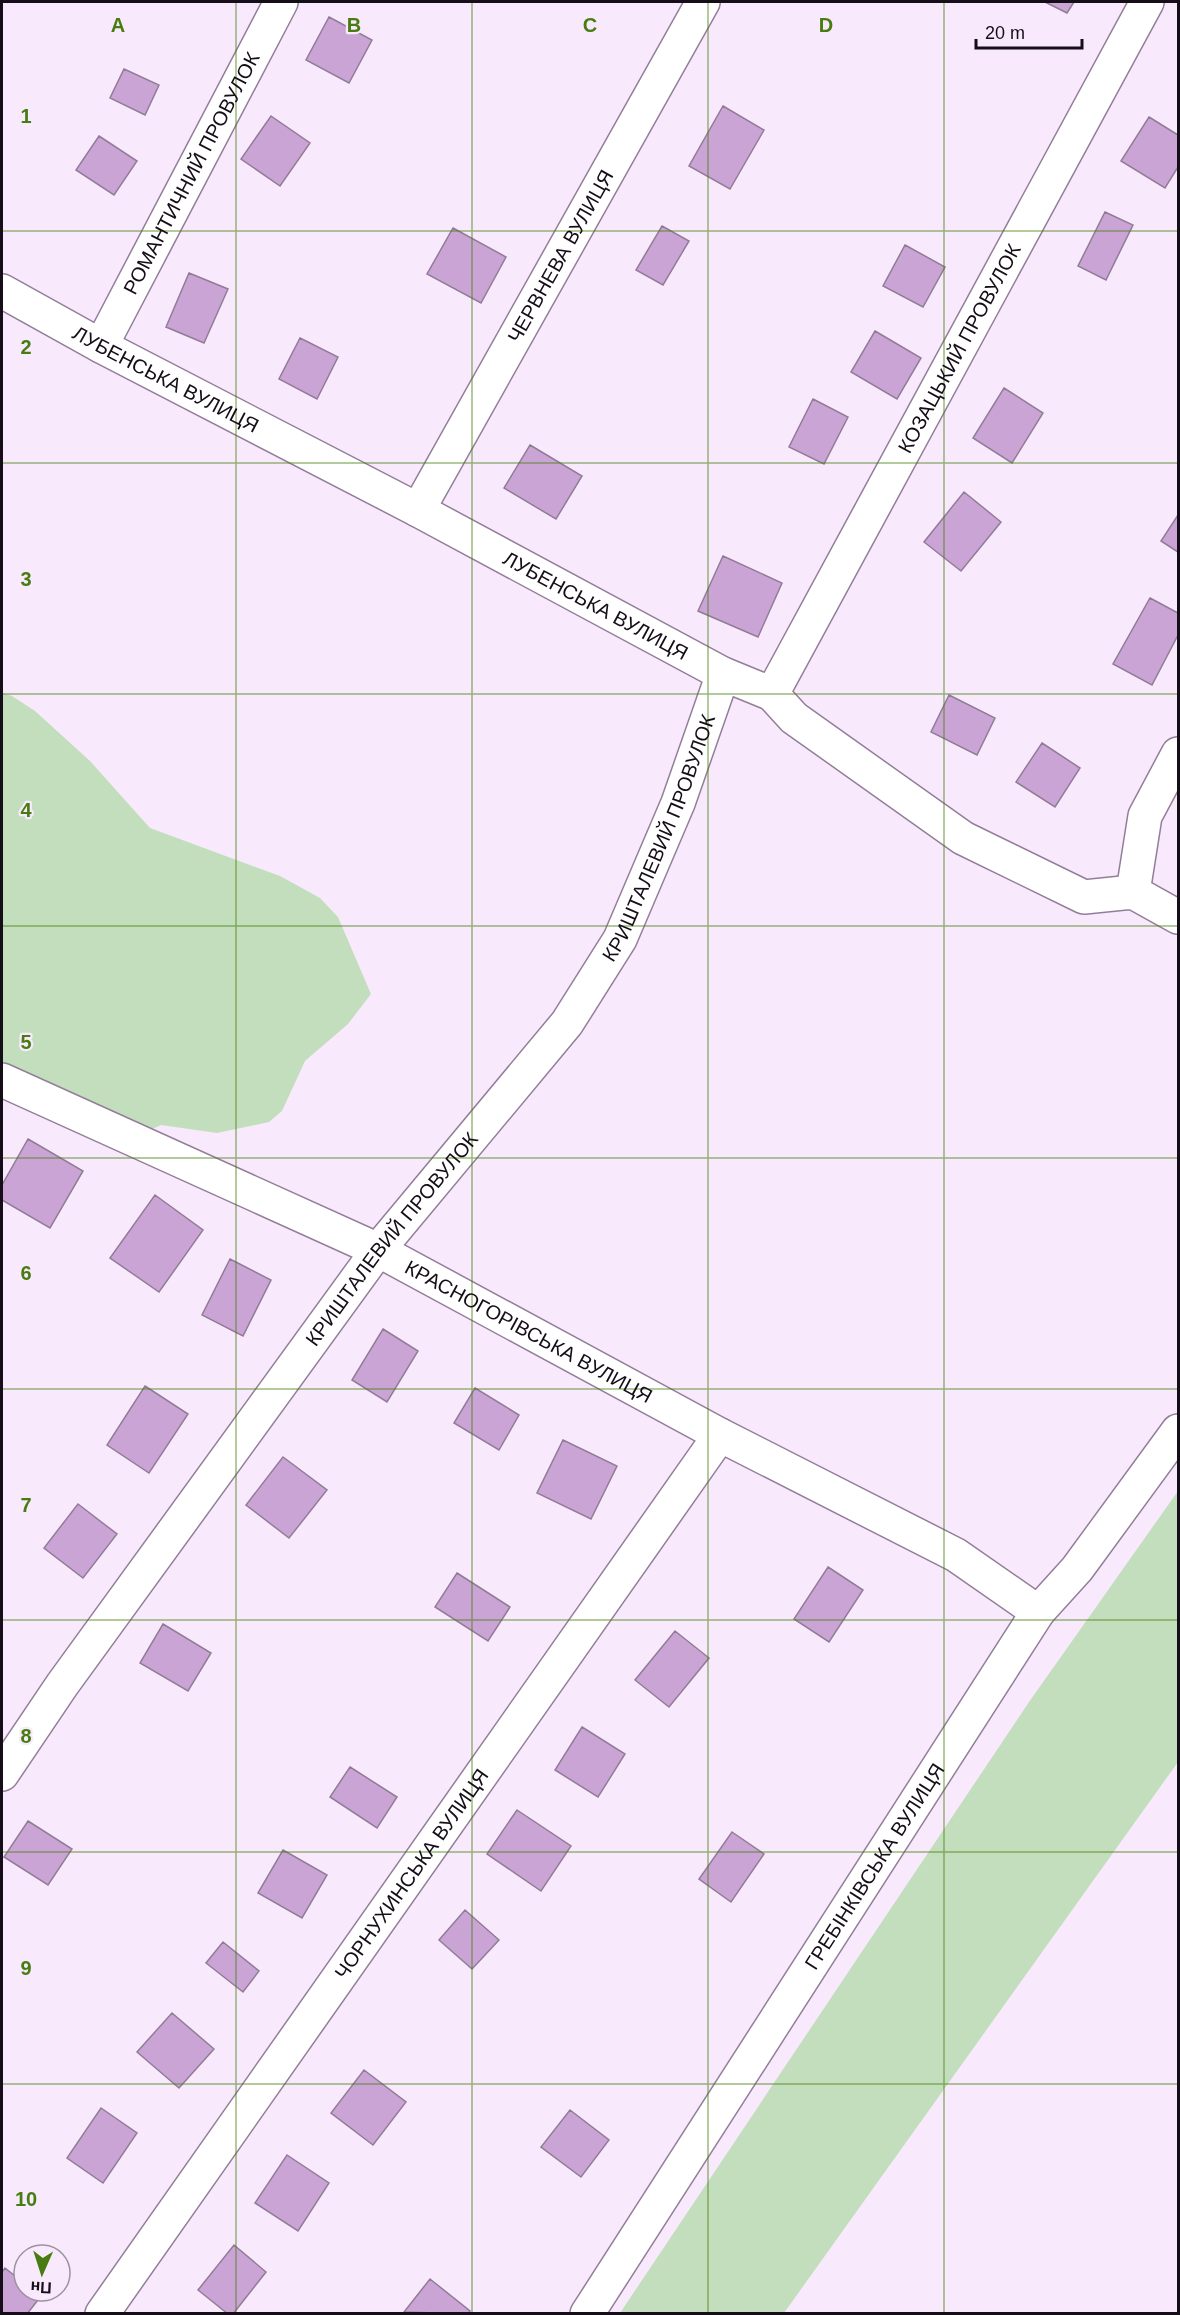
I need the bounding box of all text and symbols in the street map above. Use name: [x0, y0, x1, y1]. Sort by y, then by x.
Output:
scale bar: [976, 12, 1082, 50]
text: A: [111, 14, 125, 36]
text: B: [347, 14, 361, 36]
text: C: [583, 14, 597, 36]
text: D: [819, 14, 833, 36]
text: 20 m: [985, 23, 1025, 43]
street label: РОМАНТИЧНИЙ ПРОВУЛОК: [119, 48, 264, 298]
text: 1: [20, 105, 32, 127]
street label: ЧЕРВНЕВА ВУЛИЦЯ: [503, 166, 617, 346]
street label: КОЗАЦЬКИЙ ПРОВУЛОК: [894, 240, 1025, 457]
street label: ЛУБЕНСЬКА ВУЛИЦЯ: [69, 322, 262, 437]
text: 2: [20, 336, 32, 358]
street label: ЛУБЕНСЬКА ВУЛИЦЯ: [500, 547, 692, 664]
text: 3: [20, 568, 32, 590]
street label: КРИШТАЛЕВИЙ ПРОВУЛОК: [598, 711, 719, 965]
text: 4: [20, 799, 32, 821]
text: 5: [20, 1031, 32, 1053]
street label: КРИШТАЛЕВИЙ ПРОВУЛОК: [301, 1128, 482, 1350]
street label: КРАСНОГОРІВСЬКА ВУЛИЦЯ: [401, 1256, 656, 1407]
text: 6: [20, 1262, 32, 1284]
text: 7: [20, 1494, 32, 1516]
text: 8: [20, 1725, 32, 1747]
street label: ГРЕБІНКІВСЬКА ВУЛИЦЯ: [800, 1759, 949, 1973]
street label: ЧОРНУХИНСЬКА ВУЛИЦЯ: [330, 1765, 493, 1983]
text: 9: [20, 1957, 32, 1979]
text: 10: [15, 2188, 37, 2210]
north arrow: [12, 2243, 72, 2303]
text: Пн: [30, 2278, 52, 2297]

